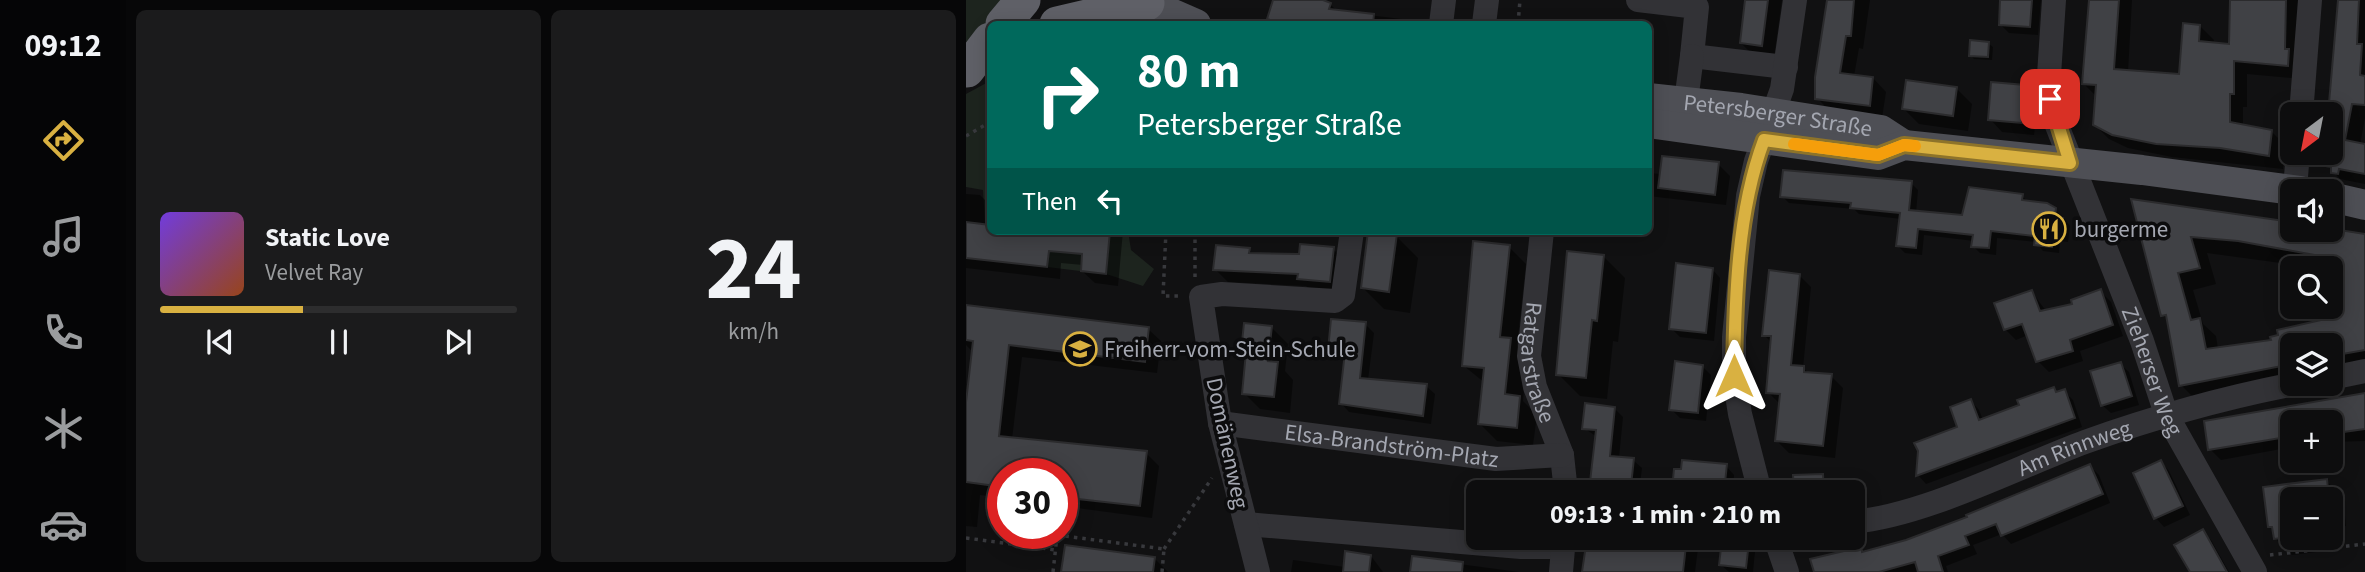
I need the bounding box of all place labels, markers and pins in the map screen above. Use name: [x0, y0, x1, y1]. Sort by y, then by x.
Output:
pin: [2020, 69, 2080, 129]
restaurant icon: burgerme: [2030, 210, 2068, 248]
place label: burgerme: [2074, 213, 2168, 246]
school or university icon: Freiherr-vom-Stein-Schule: [1061, 330, 1099, 368]
place label: Freiherr-vom-Stein-Schule: [1104, 333, 1356, 366]

